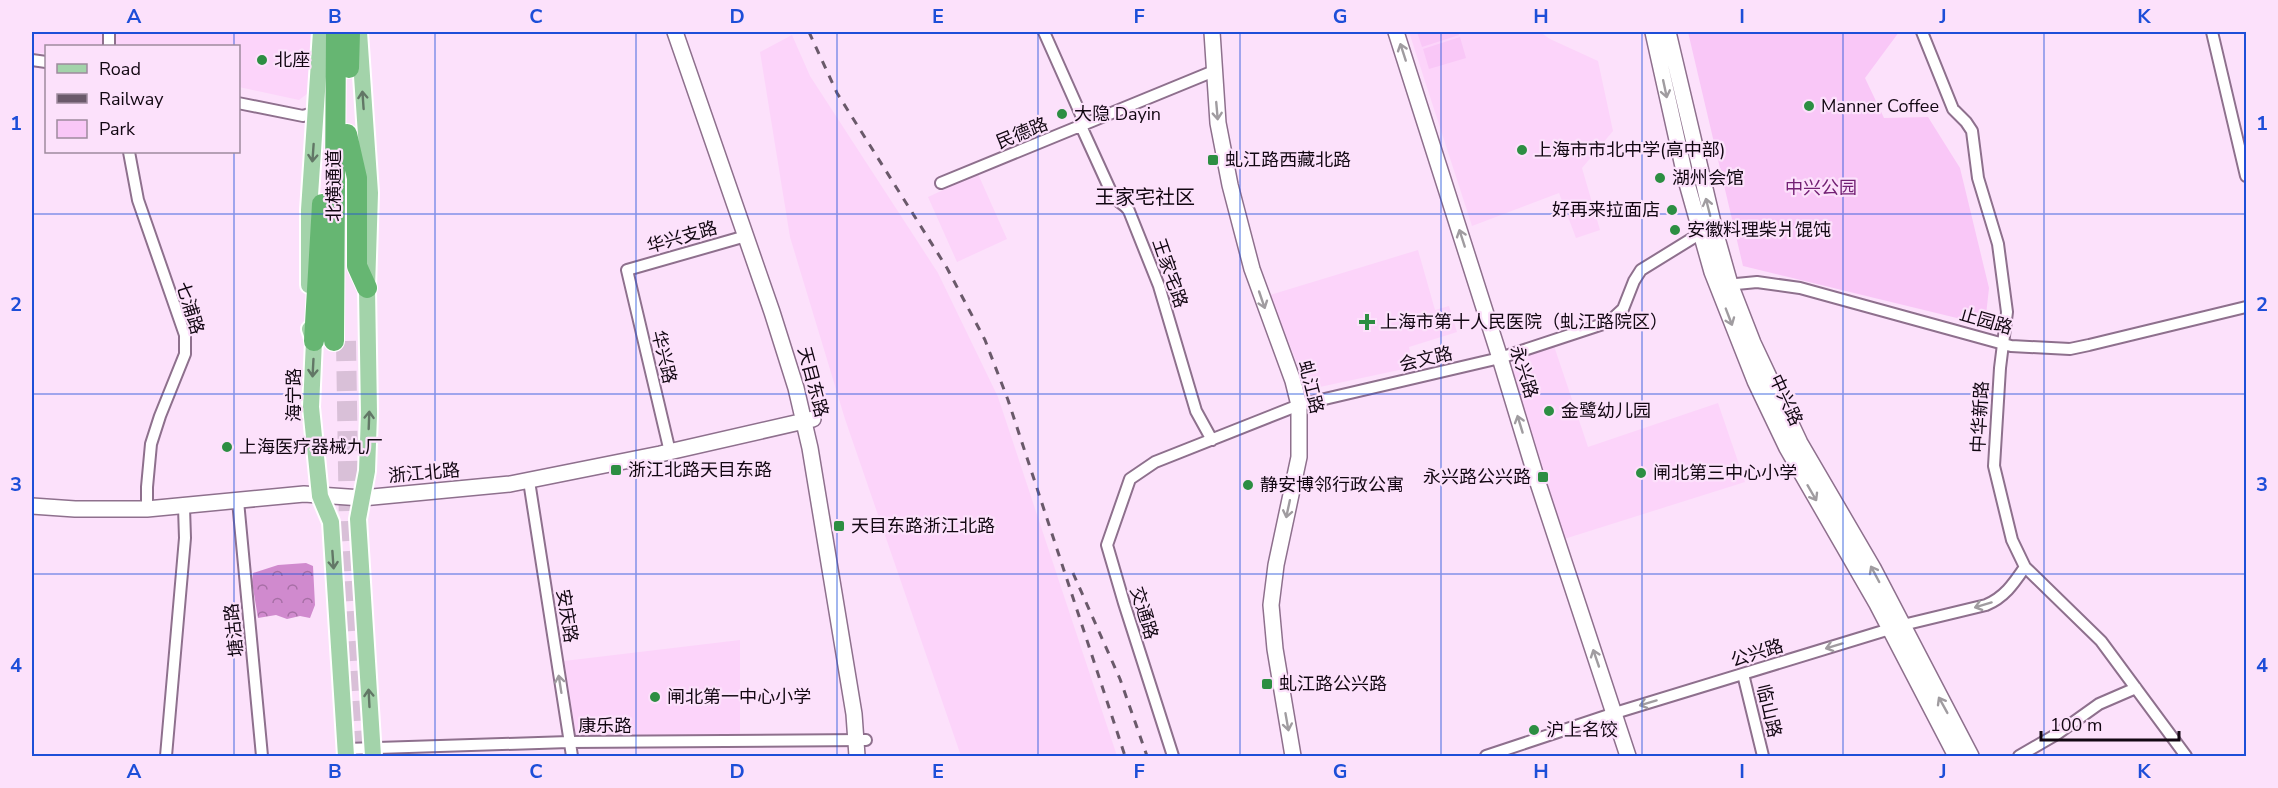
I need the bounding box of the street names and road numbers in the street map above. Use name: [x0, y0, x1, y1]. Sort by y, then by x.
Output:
street label: 民德路: [992, 112, 1052, 154]
street label: 北横通道: [322, 150, 346, 222]
street label: 华兴支路: [644, 216, 720, 258]
street label: 王家宅路: [1147, 235, 1193, 311]
street label: 七浦路: [171, 279, 209, 337]
street label: 止园路: [1957, 302, 2015, 340]
street label: 华兴路: [646, 328, 682, 386]
street label: 会文路: [1397, 341, 1455, 377]
street label: 永兴路: [1505, 343, 1543, 401]
street label: 天目东路: [792, 344, 834, 420]
street label: 虬江路: [1293, 358, 1329, 416]
street label: 海宁路: [282, 368, 306, 422]
street label: 中兴路: [1764, 370, 1808, 430]
street label: 中华新路: [1966, 380, 1994, 454]
street label: 浙江北路: [387, 458, 461, 488]
street label: 交通路: [1125, 584, 1163, 642]
street label: 安庆路: [551, 587, 583, 645]
street label: 塘沽路: [219, 602, 249, 658]
street label: 公兴路: [1728, 634, 1786, 672]
street label: 临山路: [1751, 682, 1787, 740]
street label: 康乐路: [578, 714, 632, 738]

